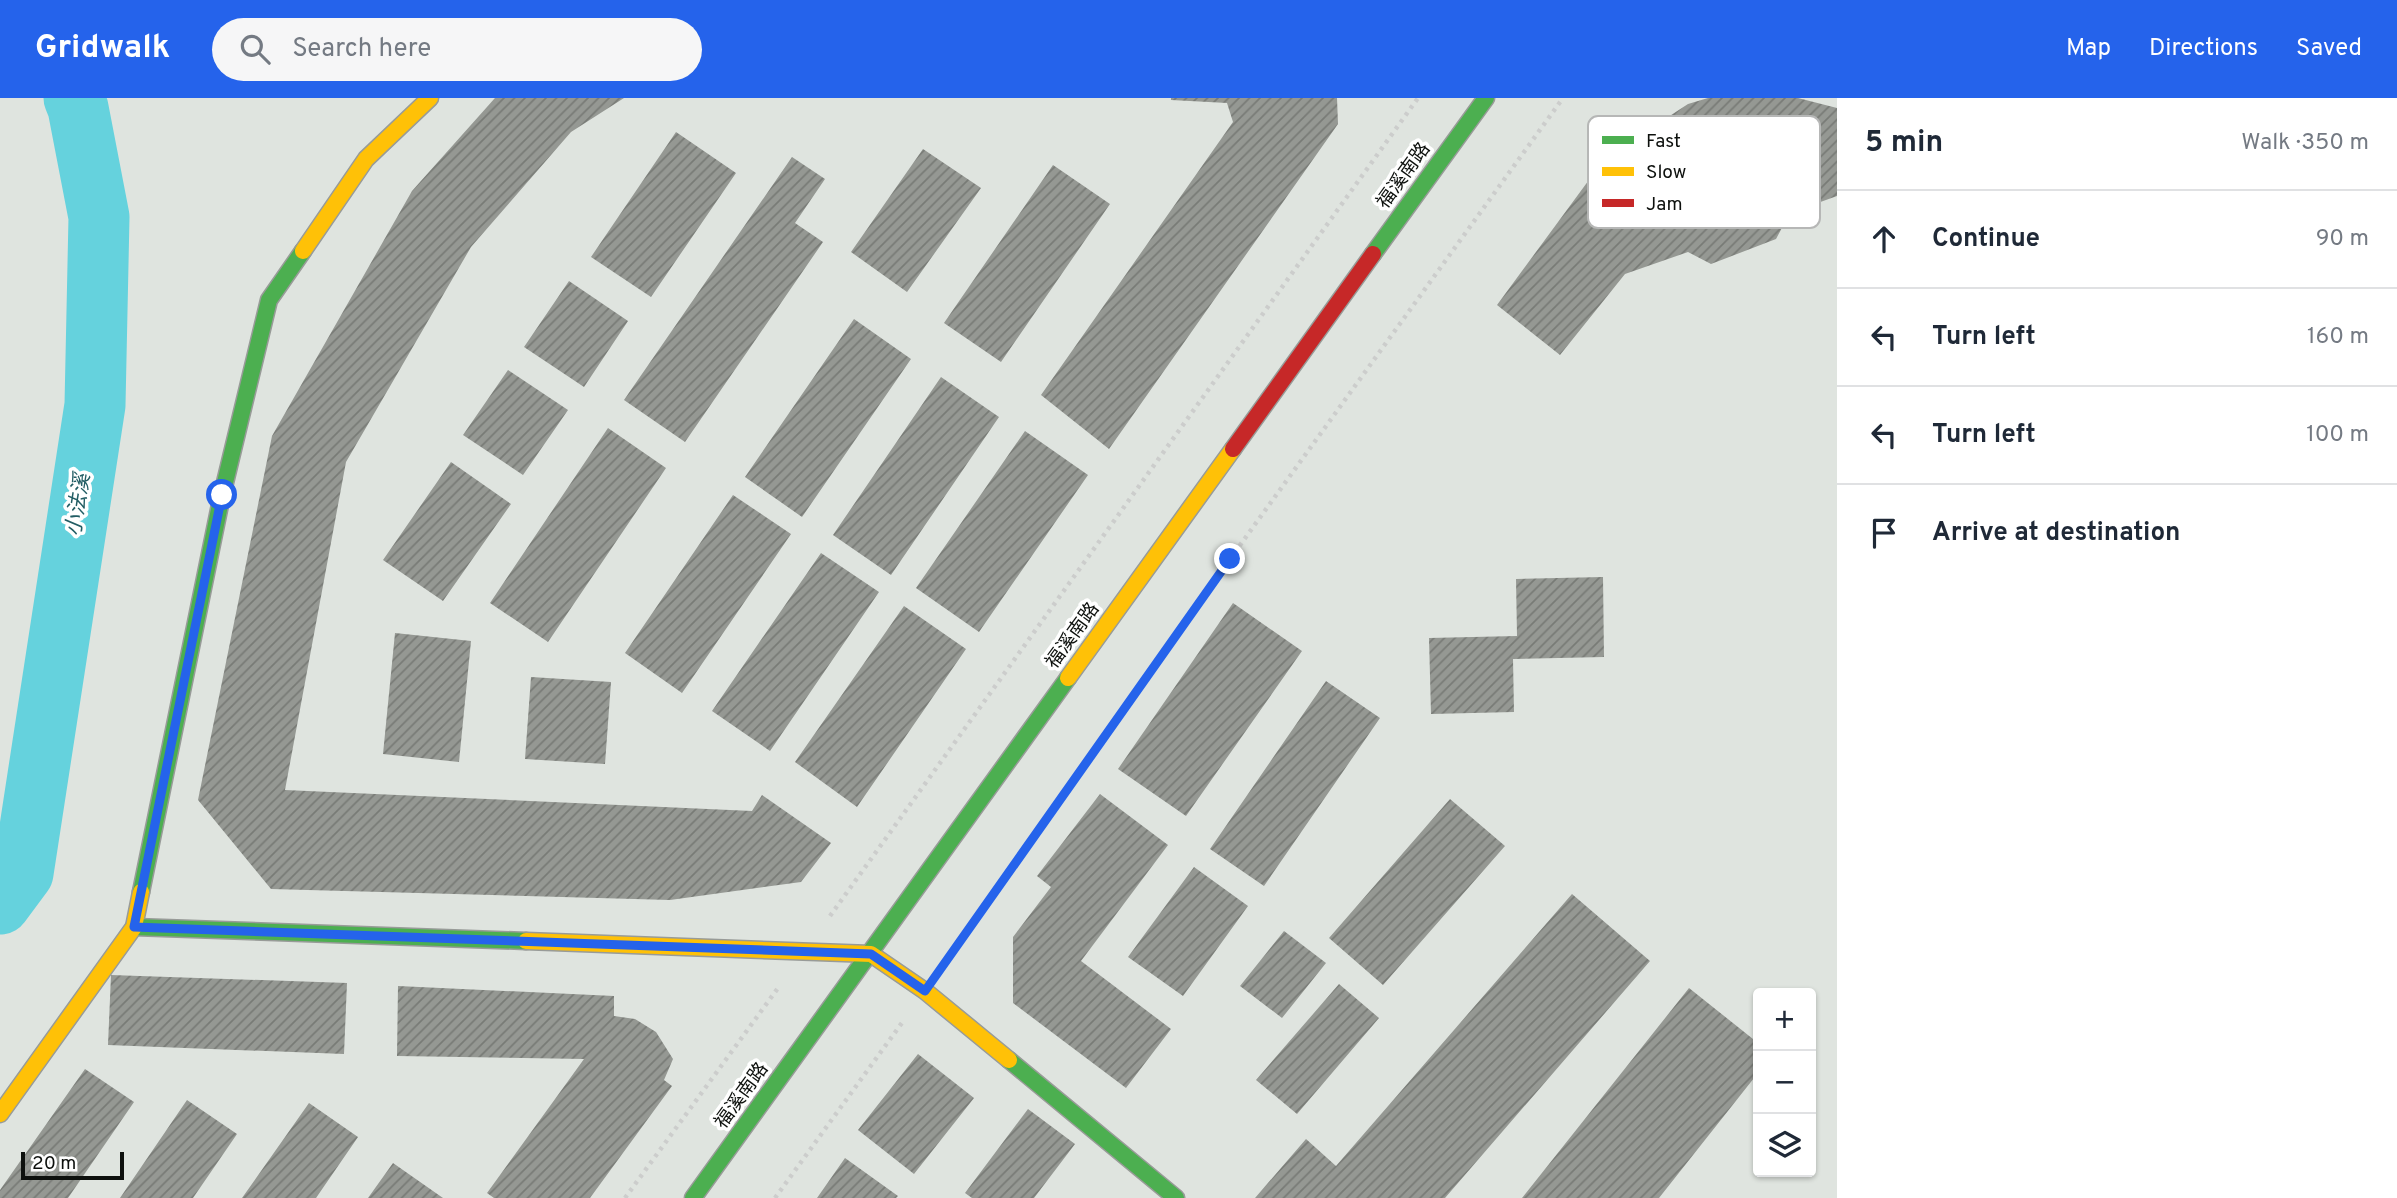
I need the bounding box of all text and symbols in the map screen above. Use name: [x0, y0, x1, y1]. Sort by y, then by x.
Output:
search box: [212, 18, 702, 81]
text: Gridwalk: [35, 28, 170, 70]
icon: search: [236, 30, 274, 68]
text: Search here: [292, 33, 431, 66]
text: Map: [2066, 34, 2111, 64]
text: Directions: [2149, 34, 2258, 64]
text: Saved: [2296, 34, 2362, 64]
legend: [1588, 116, 1820, 228]
text: 5 min: [1865, 125, 1943, 162]
text: Walk · 350 m: [2241, 129, 2369, 158]
text: Fast: [1646, 130, 1681, 154]
street label: 福溪南路: [1372, 138, 1436, 214]
text: Slow: [1646, 161, 1686, 185]
text: Jam: [1646, 193, 1683, 217]
icon: ahead: [1865, 220, 1903, 258]
text: Continue: [1932, 223, 2040, 256]
text: 90 m: [2316, 225, 2369, 254]
icon: left: [1865, 318, 1903, 356]
text: Turn left: [1932, 321, 2036, 354]
text: 160 m: [2307, 323, 2369, 352]
icon: left: [1865, 416, 1903, 454]
text: Turn left: [1932, 419, 2036, 452]
text: 100 m: [2306, 421, 2369, 450]
water label: 小法溪: [61, 470, 98, 538]
route start: [206, 479, 237, 510]
icon: arrive: [1865, 514, 1903, 552]
text: Arrive at destination: [1932, 517, 2180, 550]
route end: [1214, 543, 1245, 574]
street label: 福溪南路: [1041, 598, 1105, 674]
map controls: [1753, 988, 1816, 1177]
button: +: [1753, 988, 1816, 1051]
button: −: [1753, 1051, 1816, 1114]
street label: 福溪南路: [710, 1058, 774, 1134]
button: layers: [1753, 1114, 1816, 1177]
scale bar: [21, 1149, 124, 1181]
text: 20 m: [32, 1152, 76, 1176]

